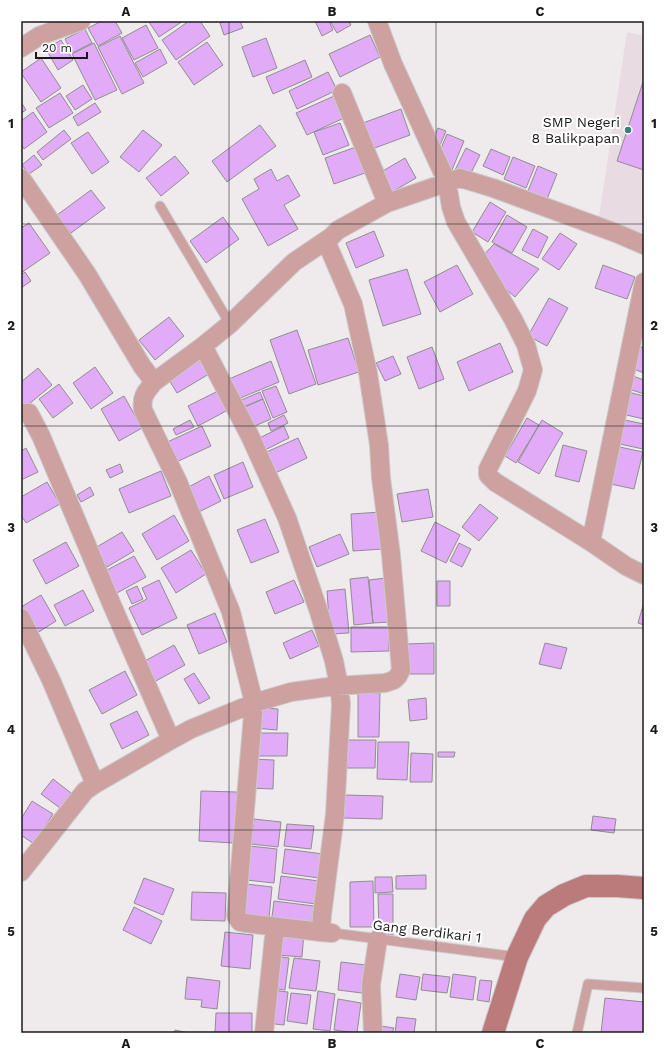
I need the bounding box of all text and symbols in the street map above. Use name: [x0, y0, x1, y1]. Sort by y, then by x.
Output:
text: A: [122, 4, 131, 19]
text: B: [328, 4, 337, 19]
text: C: [536, 4, 545, 19]
scale bar: [36, 34, 87, 60]
text: 20 m: [42, 41, 72, 55]
place label: SMP Negeri 8 Balikpapan: [532, 114, 620, 146]
text: 1: [8, 116, 14, 131]
text: 1: [651, 116, 657, 131]
marker: SMP Negeri 8 Balikpapan: [623, 125, 633, 135]
text: 2: [7, 318, 15, 333]
text: 2: [650, 318, 658, 333]
text: 3: [7, 520, 15, 535]
text: 3: [650, 520, 658, 535]
text: 4: [7, 722, 16, 737]
text: 4: [650, 722, 659, 737]
street label: Gang Berdikari 1: [372, 916, 482, 946]
text: 5: [7, 924, 15, 939]
text: 5: [650, 924, 658, 939]
text: A: [122, 1036, 131, 1051]
text: B: [328, 1036, 337, 1051]
text: C: [536, 1036, 545, 1051]

